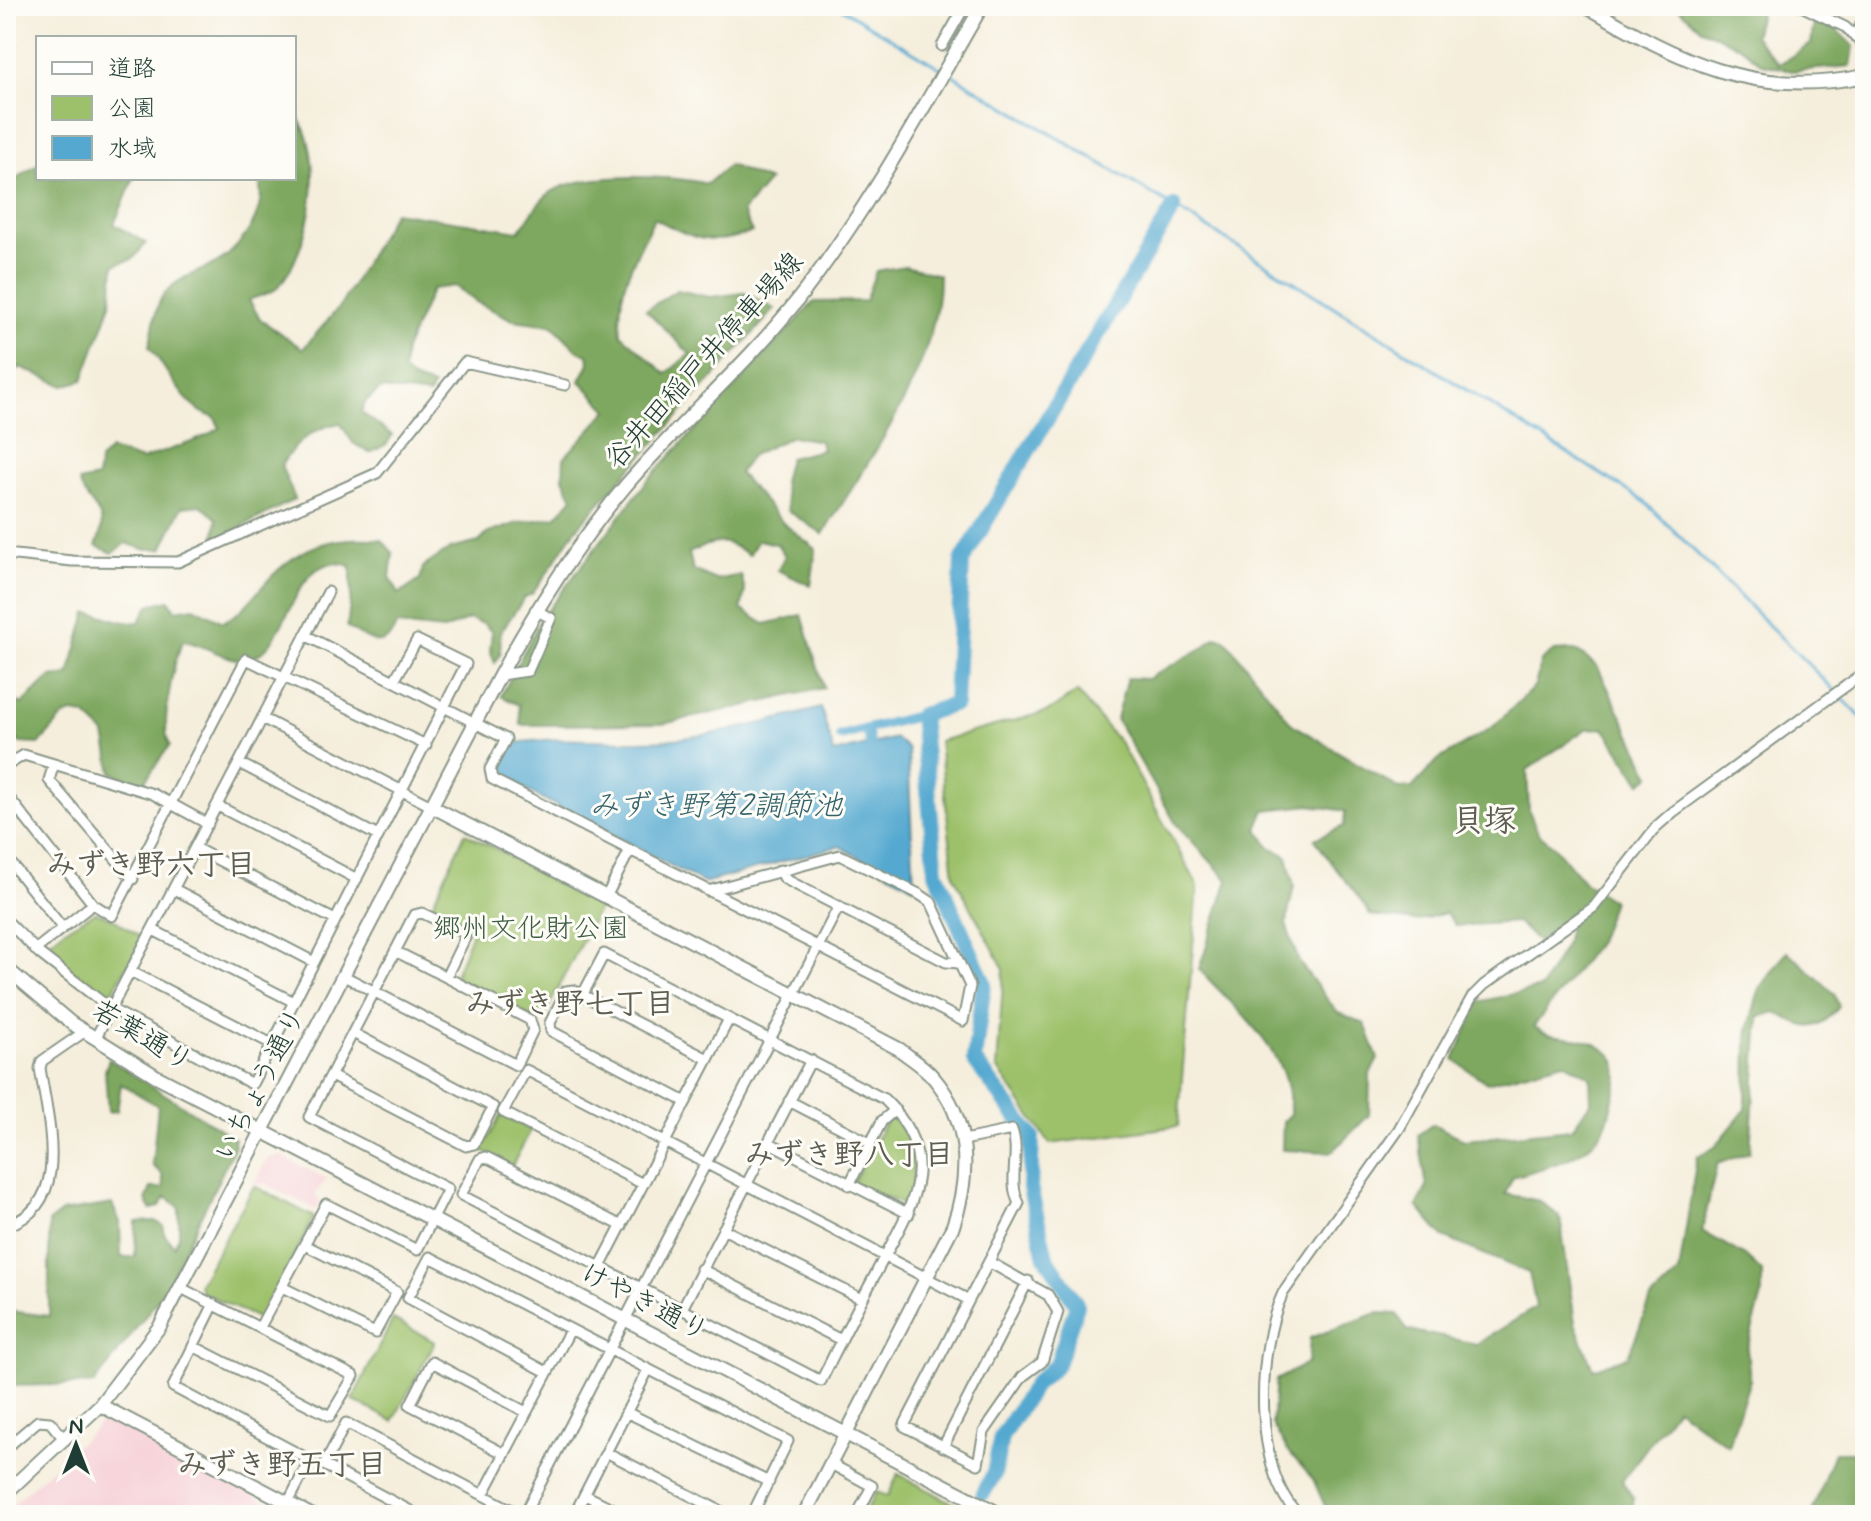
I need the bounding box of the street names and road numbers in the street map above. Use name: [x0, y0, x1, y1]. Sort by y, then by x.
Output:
street label: 谷井田稲戸井停車場線: [598, 245, 812, 477]
street label: 若葉通り: [84, 992, 200, 1082]
street label: いちょう通り: [206, 1002, 316, 1168]
street label: けやき通り: [573, 1255, 715, 1351]

